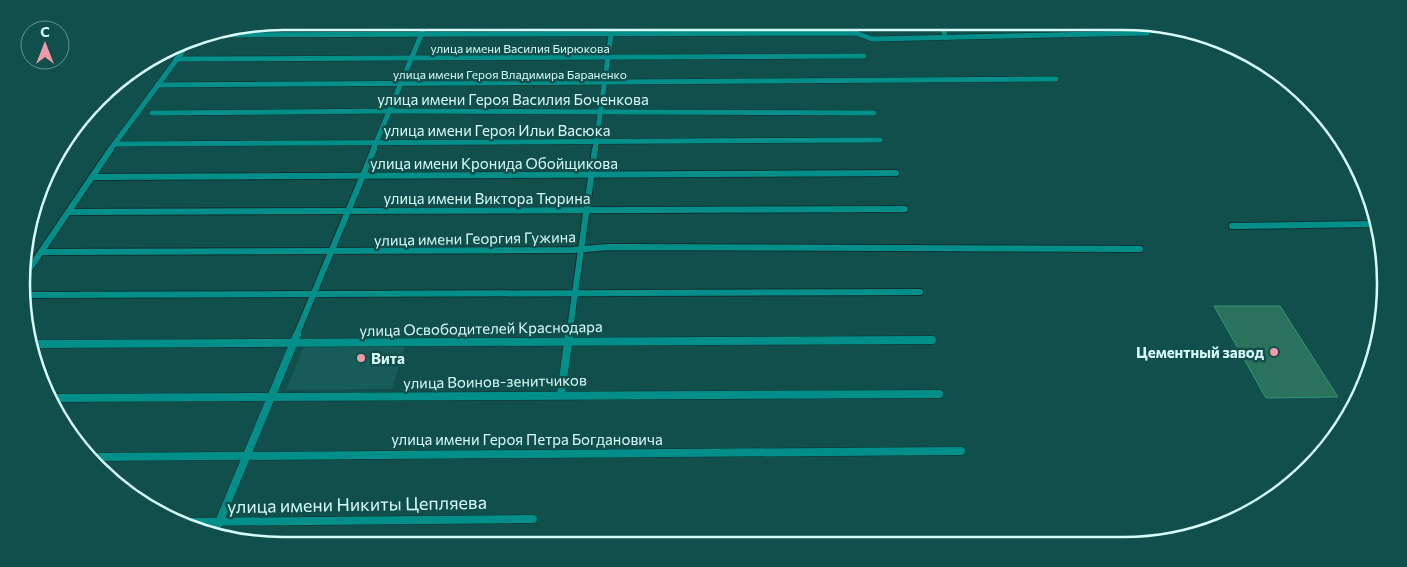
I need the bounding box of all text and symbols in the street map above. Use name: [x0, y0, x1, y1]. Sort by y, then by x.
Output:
north arrow: [20, 20, 70, 70]
text: С: [40, 23, 50, 40]
street label: улица имени Василия Бирюкова: [430, 41, 610, 55]
street label: улица имени Героя Владимира Бараненко: [393, 67, 627, 81]
street label: улица имени Героя Василия Боченкова: [377, 90, 649, 108]
street label: улица имени Героя Ильи Васюка: [384, 121, 610, 139]
street label: улица имени Кронида Обойщикова: [370, 154, 618, 172]
street label: улица имени Виктора Тюрина: [383, 189, 591, 207]
street label: улица имени Георгия Гужина: [374, 227, 576, 249]
street label: улица Освободителей Краснодара: [359, 317, 603, 339]
place label: Цементный завод: [1136, 343, 1265, 361]
marker: Цементный завод: [1268, 346, 1280, 358]
place label: Вита: [371, 349, 405, 367]
marker: Вита: [355, 352, 367, 364]
street label: улица Воинов-зенитчиков: [403, 370, 587, 392]
street label: улица имени Героя Петра Богдановича: [391, 430, 663, 448]
street label: улица имени Никиты Цепляева: [227, 491, 487, 517]

